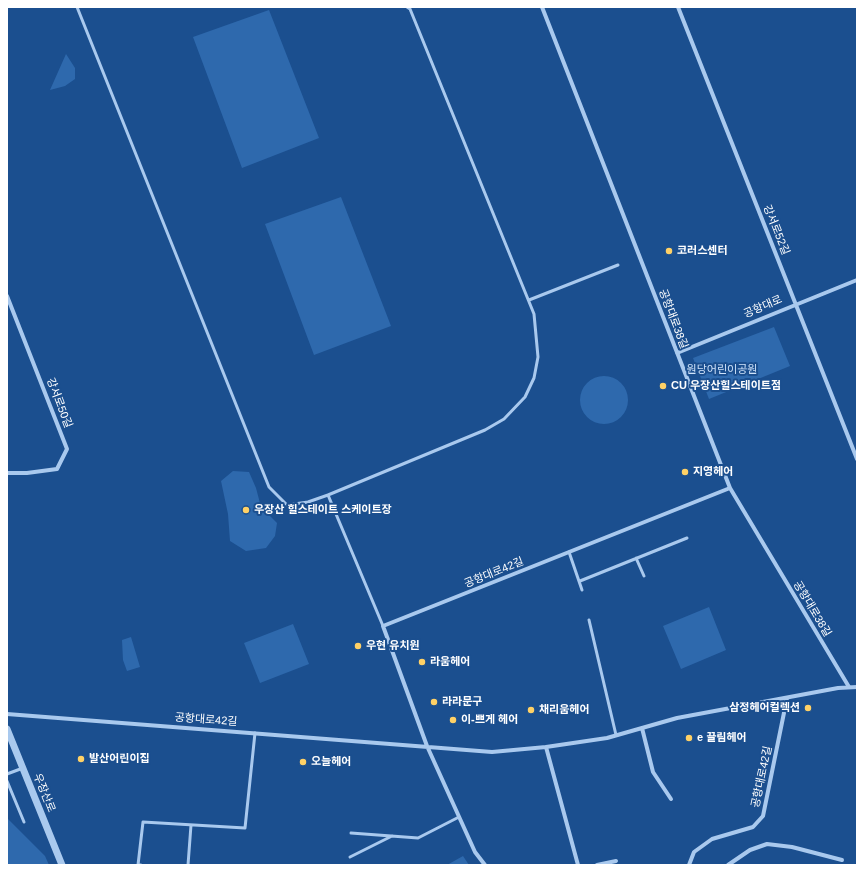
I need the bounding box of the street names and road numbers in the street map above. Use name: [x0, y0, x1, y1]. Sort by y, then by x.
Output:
street label: 강서로52길: [760, 203, 792, 257]
street label: 공항대로38길: [656, 287, 690, 351]
street label: 공항대로: [742, 293, 784, 321]
street label: 강서로50길: [43, 376, 75, 430]
street label: 공항대로42길: [462, 555, 526, 591]
street label: 공항대로38길: [790, 579, 834, 639]
street label: 공항대로42길: [174, 711, 238, 729]
street label: 공항대로42길: [749, 745, 775, 809]
street label: 우장산로: [30, 772, 58, 814]

